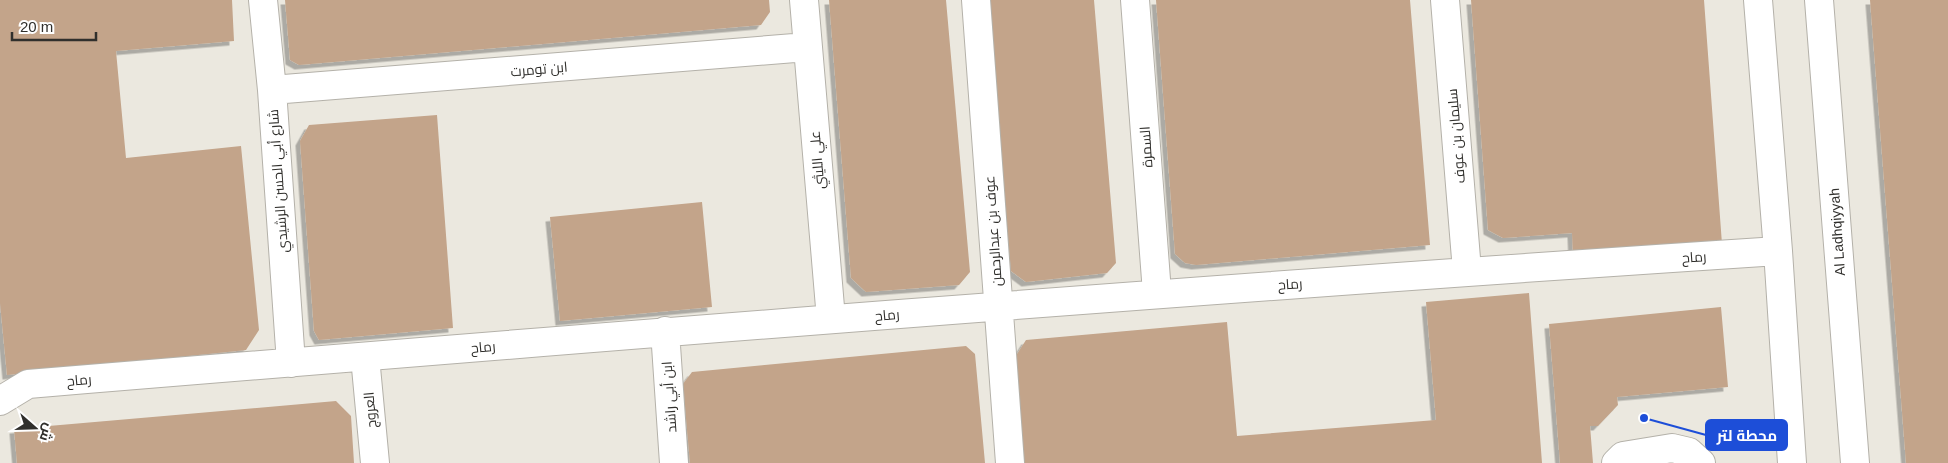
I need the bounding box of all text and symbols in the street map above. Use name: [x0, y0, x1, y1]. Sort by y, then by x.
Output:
scale bar: [12, 10, 96, 42]
text: 20 m: [20, 18, 53, 35]
street label: ابن تومرت: [510, 59, 568, 79]
street label: سليمان بن عوف: [1444, 88, 1468, 184]
street label: شارع أبي الحسن الرشيدي: [264, 108, 295, 253]
street label: السمرة: [1137, 126, 1155, 168]
street label: علي الليثي: [806, 130, 832, 190]
street label: عوف بن عبدالرحمن: [981, 175, 1005, 287]
street label: Al Ladhqiyyah: [1826, 188, 1848, 276]
street label: رماح: [1681, 248, 1707, 267]
street label: رماح: [1277, 275, 1303, 294]
street label: رماح: [874, 306, 900, 325]
street label: رماح: [470, 338, 496, 357]
street label: ابن أبي راشد: [658, 361, 683, 433]
street label: رماح: [66, 371, 92, 390]
street label: العروج: [360, 391, 381, 429]
north arrow: [10, 403, 60, 453]
callout: محطة لتر: [1706, 420, 1787, 450]
text: ش: [36, 421, 58, 444]
text: محطة لتر: [1716, 427, 1777, 445]

